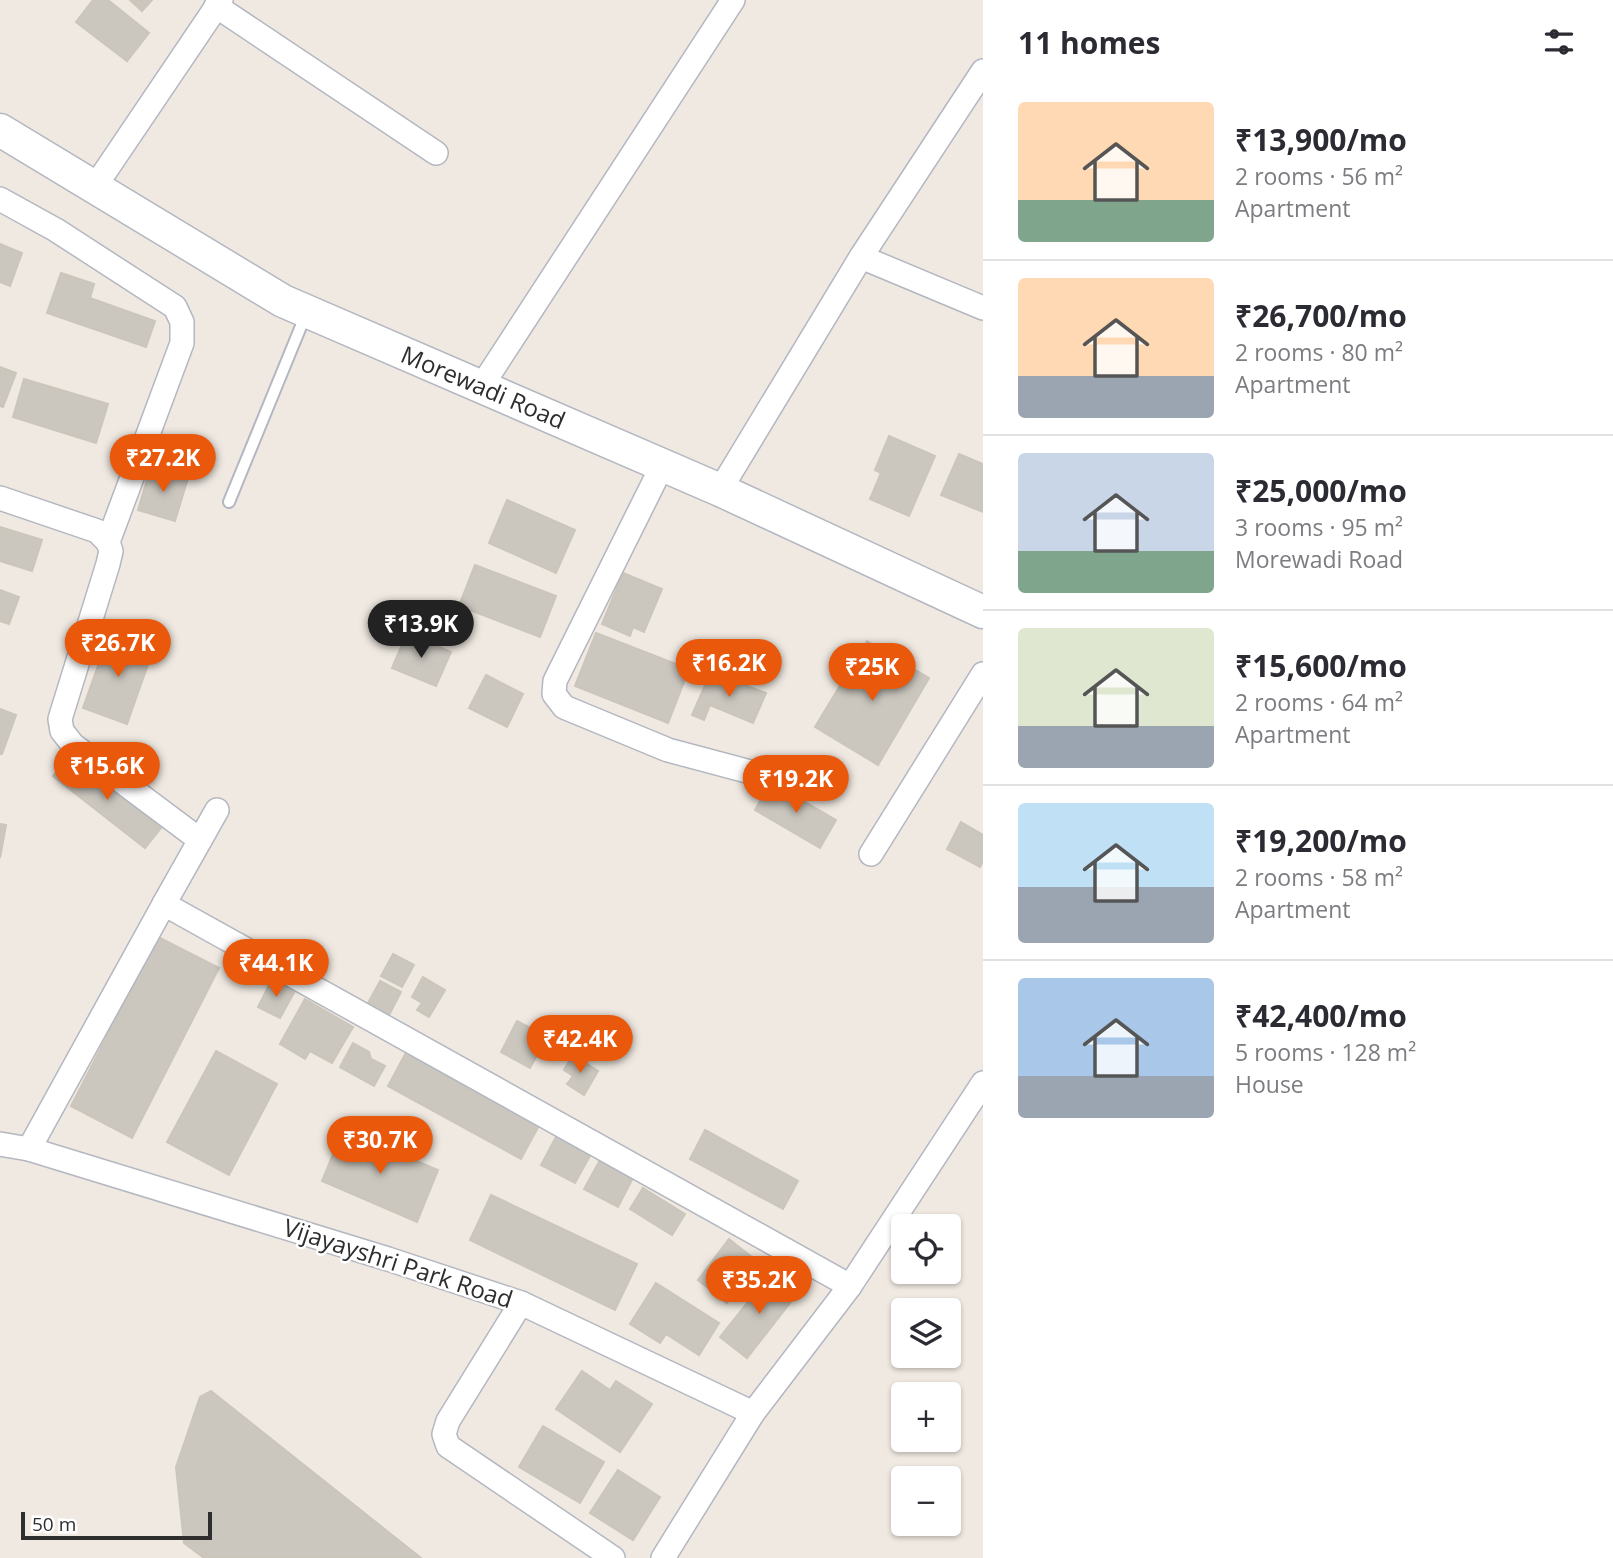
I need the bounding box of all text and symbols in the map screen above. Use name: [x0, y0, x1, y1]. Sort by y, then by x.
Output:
text: 11 homes: [1018, 22, 1161, 63]
icon: filters: [1540, 23, 1578, 61]
text: ₹13,900/mo: [1235, 119, 1407, 160]
icon: home: [1074, 130, 1158, 214]
text: 2 rooms · 56 m²: [1235, 160, 1403, 192]
text: Apartment: [1235, 192, 1351, 224]
text: ₹26,700/mo: [1235, 295, 1407, 336]
icon: home: [1074, 306, 1158, 390]
text: 2 rooms · 80 m²: [1235, 336, 1403, 368]
street label: Morewadi Road: [396, 337, 571, 436]
text: Apartment: [1235, 368, 1351, 400]
pin: ₹27.2K: [106, 434, 220, 494]
text: ₹27.2K: [126, 441, 200, 473]
text: ₹25,000/mo: [1235, 470, 1407, 511]
icon: home: [1074, 481, 1158, 565]
text: 3 rooms · 95 m²: [1235, 511, 1403, 543]
text: Morewadi Road: [1235, 543, 1403, 575]
pin: ₹13.9K: [364, 600, 478, 660]
text: ₹13.9K: [384, 607, 458, 639]
pin: ₹26.7K: [61, 620, 175, 679]
text: ₹26.7K: [81, 626, 155, 658]
pin: ₹16.2K: [672, 640, 786, 699]
pin: ₹25K: [831, 644, 913, 703]
text: ₹15,600/mo: [1235, 645, 1407, 686]
text: ₹16.2K: [692, 646, 766, 678]
text: ₹25K: [845, 650, 899, 682]
icon: home: [1074, 656, 1158, 740]
text: 2 rooms · 64 m²: [1235, 686, 1403, 718]
text: Apartment: [1235, 718, 1351, 750]
pin: ₹15.6K: [50, 742, 164, 802]
text: ₹15.6K: [70, 749, 144, 781]
pin: ₹19.2K: [739, 756, 853, 815]
text: ₹19.2K: [759, 762, 833, 794]
text: ₹19,200/mo: [1235, 820, 1407, 861]
icon: home: [1074, 831, 1158, 915]
text: 2 rooms · 58 m²: [1235, 861, 1403, 893]
text: Apartment: [1235, 893, 1351, 925]
pin: ₹44.1K: [219, 940, 333, 999]
text: ₹44.1K: [239, 946, 313, 978]
text: ₹42,400/mo: [1235, 995, 1407, 1036]
icon: home: [1074, 1006, 1158, 1090]
pin: ₹42.4K: [523, 1016, 637, 1075]
text: ₹42.4K: [543, 1022, 617, 1054]
text: 5 rooms · 128 m²: [1235, 1036, 1416, 1068]
text: House: [1235, 1068, 1304, 1100]
pin: ₹30.7K: [323, 1116, 437, 1176]
text: ₹30.7K: [343, 1123, 417, 1155]
street label: Vijayayshri Park Road: [280, 1210, 517, 1315]
map controls: [891, 1214, 961, 1536]
button: locate: [891, 1214, 961, 1284]
pin: ₹35.2K: [702, 1256, 816, 1316]
text: ₹35.2K: [722, 1263, 796, 1295]
button: layers: [891, 1298, 961, 1368]
button: +: [891, 1382, 961, 1452]
button: −: [891, 1466, 961, 1536]
scale bar: [21, 1509, 212, 1541]
text: 50 m: [32, 1511, 76, 1537]

